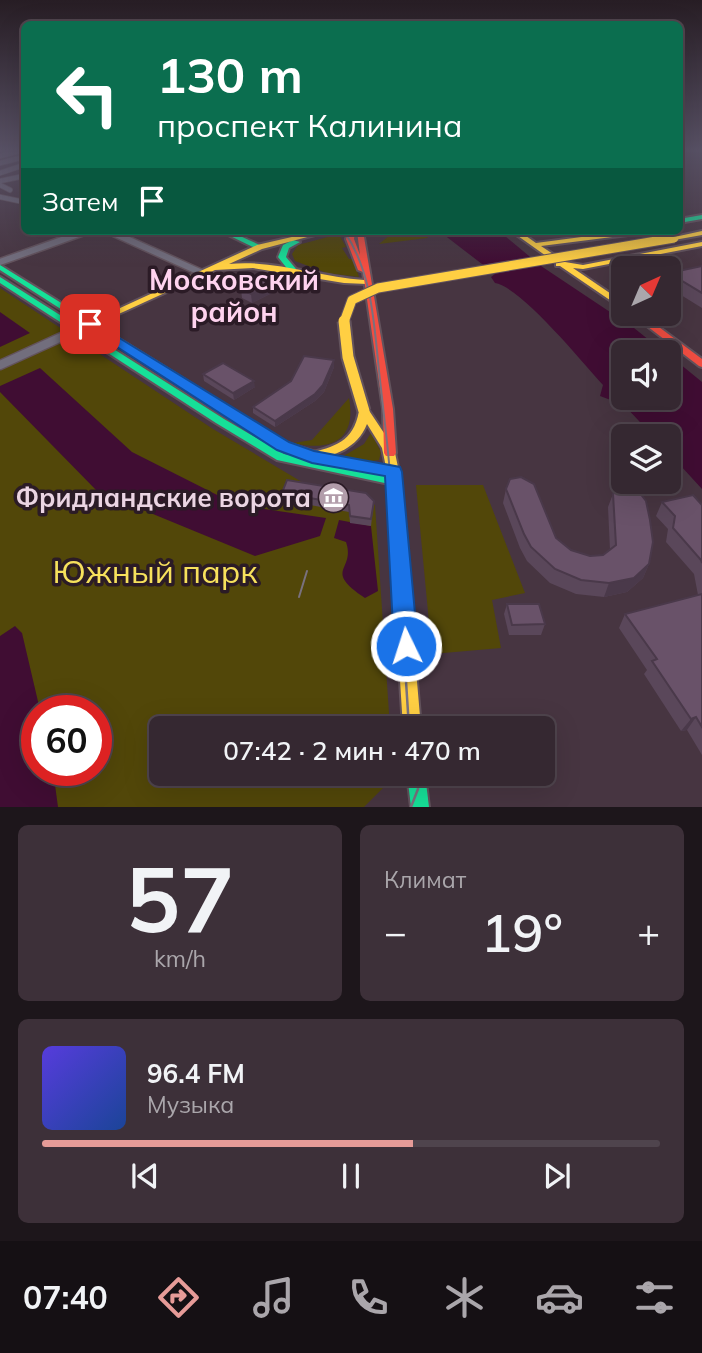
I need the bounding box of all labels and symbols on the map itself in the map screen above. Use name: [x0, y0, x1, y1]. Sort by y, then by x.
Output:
north arrow: [611, 256, 681, 326]
district label: Московский район: [149, 262, 319, 329]
pin: [60, 294, 120, 354]
museum icon: Фридландские ворота: [317, 480, 351, 514]
place label: Фридландские ворота: [16, 481, 311, 514]
park label: Южный парк: [53, 551, 258, 591]
position arrow: [369, 609, 443, 683]
speed limit sign: 60: [21, 695, 112, 786]

